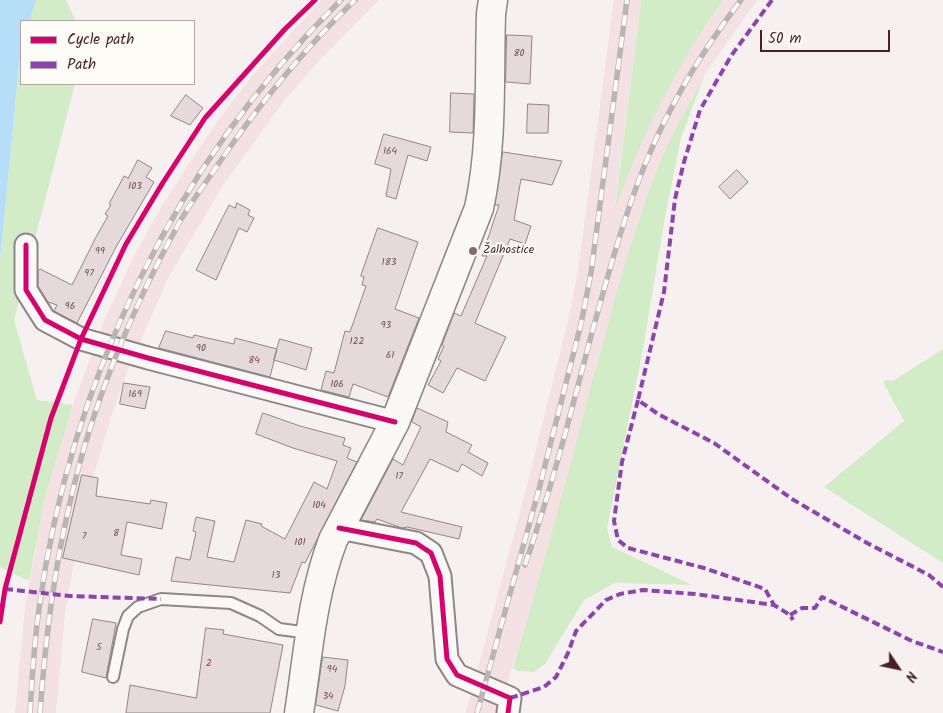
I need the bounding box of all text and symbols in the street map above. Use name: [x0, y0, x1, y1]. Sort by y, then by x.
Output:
legend: [20, 20, 195, 85]
scale bar: [763, 20, 893, 52]
text: 50 m: [768, 27, 802, 51]
text: Cycle path: [67, 28, 134, 52]
house number: 80: [513, 48, 525, 60]
text: Path: [67, 53, 96, 77]
house number: 164: [383, 146, 397, 158]
house number: 103: [128, 181, 142, 193]
place label: Žalhostice: [483, 244, 534, 258]
marker: Žalhostice: [467, 245, 479, 257]
house number: 99: [95, 246, 105, 258]
house number: 183: [382, 257, 396, 269]
house number: 97: [84, 268, 94, 280]
house number: 96: [65, 301, 75, 313]
house number: 93: [381, 320, 391, 332]
house number: 122: [350, 336, 364, 348]
house number: 90: [196, 343, 206, 355]
house number: 61: [386, 350, 394, 362]
house number: 84: [248, 355, 260, 367]
house number: 106: [330, 379, 344, 391]
house number: 169: [128, 389, 142, 401]
house number: 17: [395, 471, 403, 483]
house number: 104: [312, 500, 326, 512]
house number: 8: [113, 528, 119, 540]
house number: 7: [82, 531, 86, 543]
house number: 101: [294, 537, 306, 549]
house number: 13: [272, 570, 280, 582]
house number: 5: [96, 642, 102, 654]
north arrow: [873, 643, 923, 693]
house number: 2: [206, 658, 212, 670]
house number: 94: [327, 664, 337, 676]
text: N: [899, 667, 922, 686]
house number: 34: [322, 691, 334, 703]

